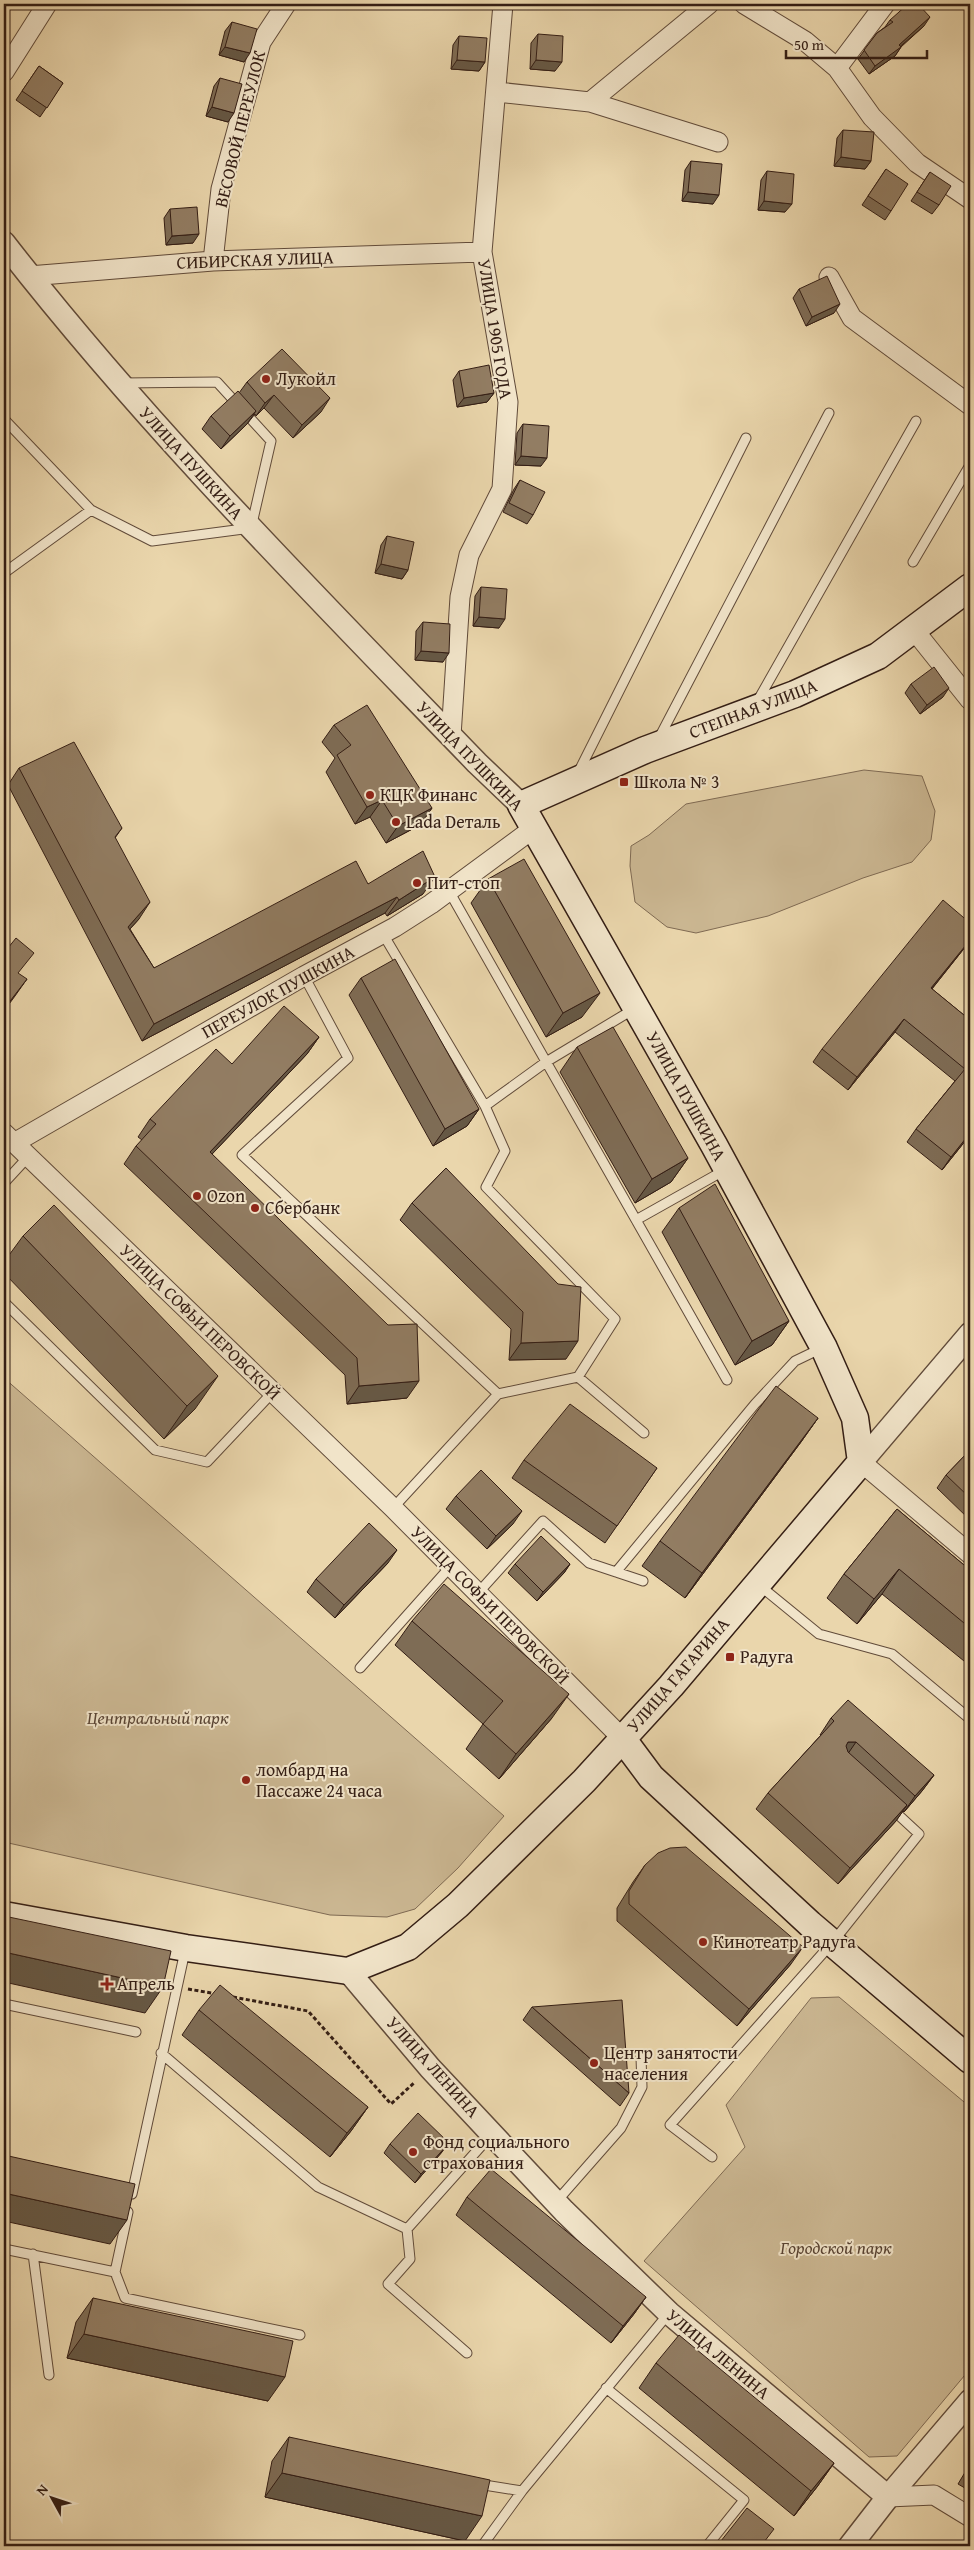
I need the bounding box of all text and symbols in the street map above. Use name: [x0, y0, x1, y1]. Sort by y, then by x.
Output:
scale bar: [786, 28, 928, 60]
text: 50 m: [794, 34, 825, 55]
street label: ВЕСОВОЙ ПЕРЕУЛОК: [207, 47, 272, 210]
street label: СИБИРСКАЯ УЛИЦА: [176, 243, 334, 276]
street label: УЛИЦА 1905 ГОДА: [471, 257, 520, 401]
place label: Лукойл: [276, 365, 336, 392]
marker: Лукойл: [260, 373, 272, 385]
street label: УЛИЦА ПУШКИНА: [133, 400, 250, 526]
street label: СТЕПНАЯ УЛИЦА: [685, 672, 821, 745]
street label: УЛИЦА ПУШКИНА: [410, 694, 530, 817]
place label: Школа № 3: [634, 768, 720, 795]
marker: Школа № 3: [618, 776, 630, 788]
place label: КЦК Финанс: [380, 781, 478, 808]
marker: КЦК Финанс: [364, 789, 376, 801]
place label: Lada Dеталь: [406, 808, 500, 835]
marker: Lada Dеталь: [390, 816, 402, 828]
place label: Пит-стоп: [427, 869, 500, 896]
marker: Пит-стоп: [411, 877, 423, 889]
street label: ПЕРЕУЛОК ПУШКИНА: [196, 938, 359, 1045]
street label: УЛИЦА ПУШКИНА: [640, 1026, 733, 1166]
place label: Ozon: [207, 1182, 245, 1209]
marker: Ozon: [191, 1190, 203, 1202]
place label: Сбербанк: [265, 1194, 340, 1221]
marker: Сбербанк: [249, 1202, 261, 1214]
street label: УЛИЦА СОФЬИ ПЕРОВСКОЙ: [114, 1237, 287, 1406]
street label: УЛИЦА СОФЬИ ПЕРОВСКОЙ: [405, 1519, 576, 1690]
street label: УЛИЦА ГАГАРИНА: [620, 1611, 735, 1738]
place label: Радуга: [740, 1643, 794, 1670]
marker: Радуга: [724, 1651, 736, 1663]
park label: Центральный парк: [87, 1704, 229, 1731]
place label: ломбард на Пассаже 24 часа: [256, 1756, 383, 1804]
marker: ломбард на Пассаже 24 часа: [240, 1774, 252, 1786]
place label: Кинотеатр Радуга: [713, 1928, 856, 1955]
marker: Кинотеатр Радуга: [697, 1936, 709, 1948]
place label: Апрель: [117, 1970, 175, 1997]
marker: Апрель: [101, 1978, 113, 1990]
street label: УЛИЦА ЛЕНИНА: [380, 2010, 486, 2124]
place label: Центр занятости населения: [604, 2039, 738, 2087]
marker: Центр занятости населения: [588, 2057, 600, 2069]
place label: Фонд социального страхования: [423, 2128, 570, 2176]
marker: Фонд социального страхования: [407, 2146, 419, 2158]
park label: Городской парк: [779, 2234, 892, 2261]
street label: УЛИЦА ЛЕНИНА: [660, 2302, 776, 2405]
north arrow: [28, 2472, 78, 2522]
text: N: [31, 2479, 53, 2500]

